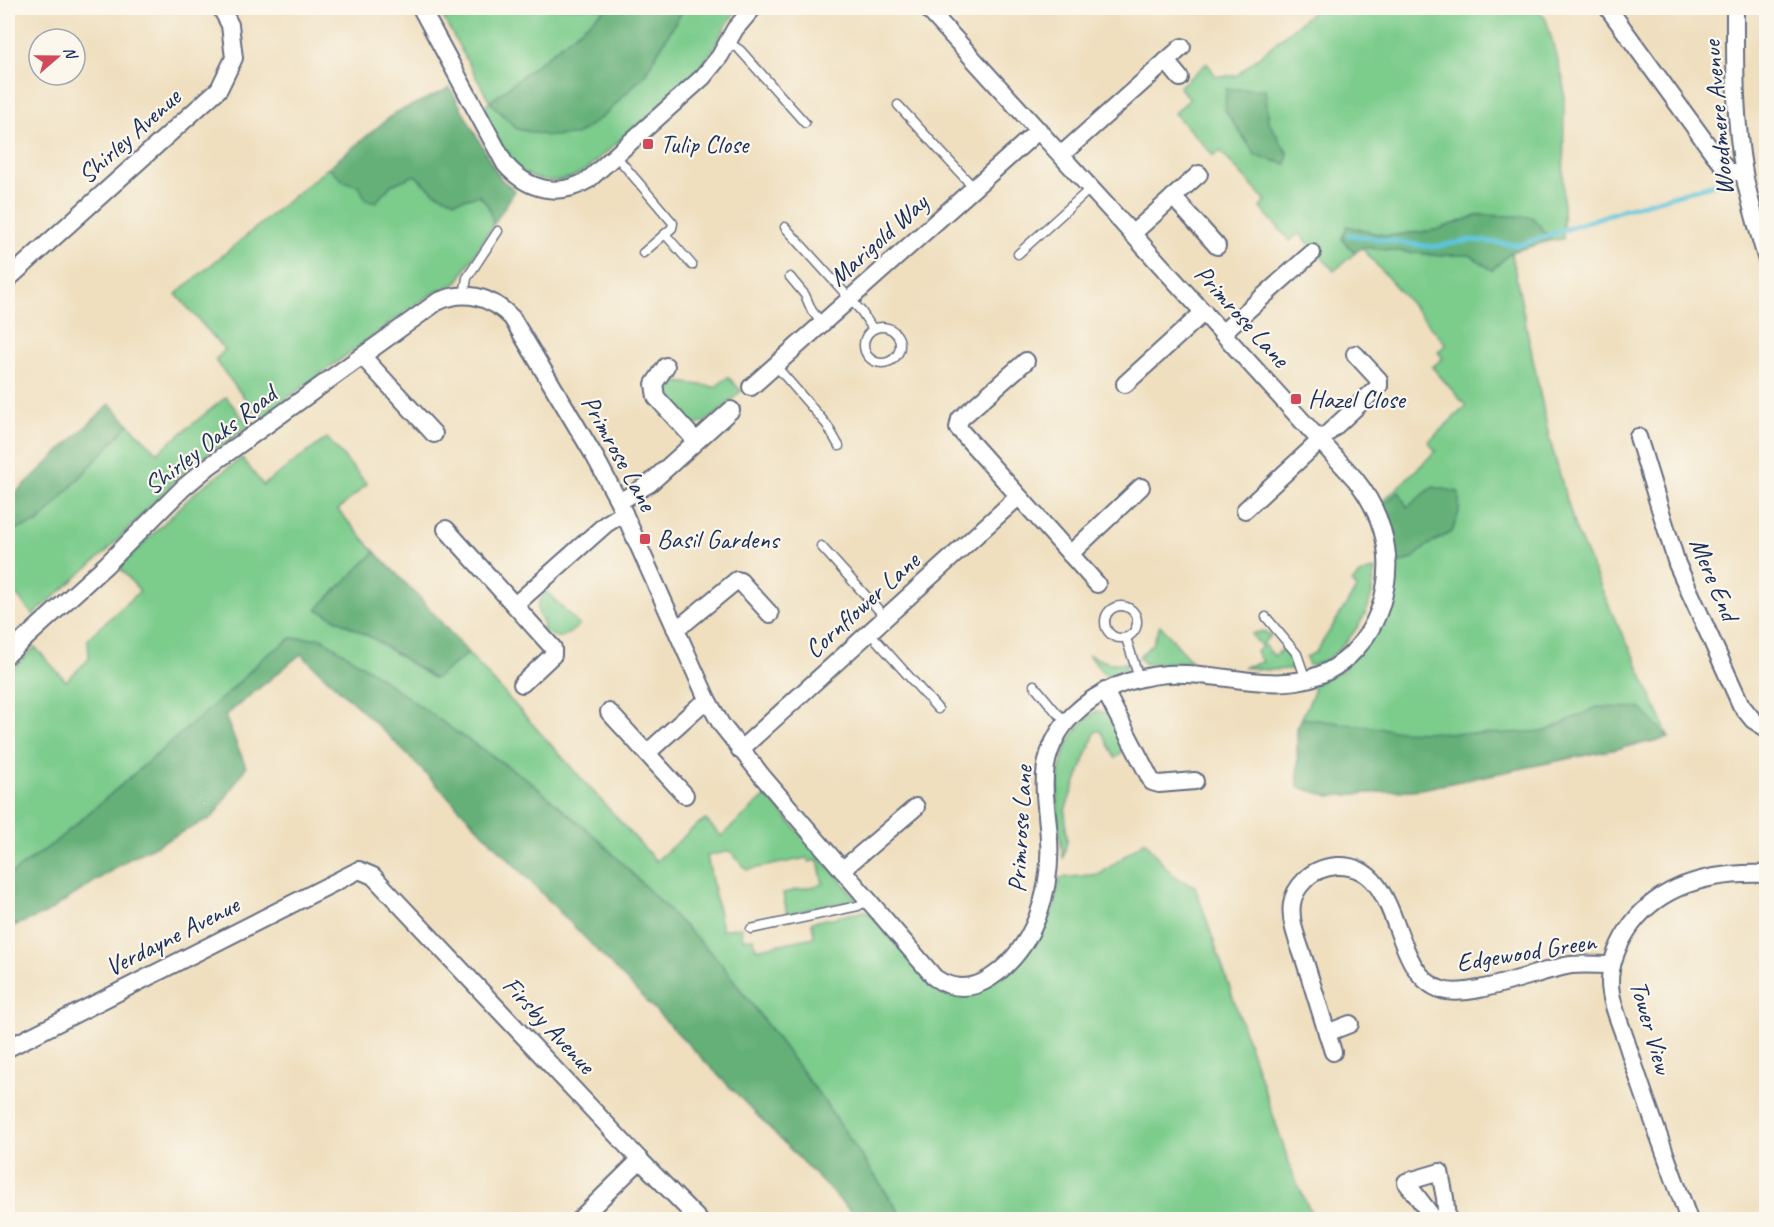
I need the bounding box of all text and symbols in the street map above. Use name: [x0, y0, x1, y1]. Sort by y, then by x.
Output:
north arrow: [27, 27, 87, 87]
street label: Woodmere Avenue: [1695, 37, 1741, 197]
text: N: [59, 44, 82, 63]
street label: Shirley Avenue: [71, 80, 188, 191]
place label: Tulip Close: [660, 128, 751, 161]
marker: Tulip Close: [641, 137, 655, 151]
street label: Marigold Way: [821, 185, 936, 293]
street label: Primrose Lane: [1187, 258, 1298, 375]
street label: Shirley Oaks Road: [137, 376, 286, 502]
place label: Hazel Close: [1308, 383, 1407, 416]
street label: Primrose Lane: [574, 389, 665, 518]
marker: Hazel Close: [1289, 392, 1303, 406]
place label: Basil Gardens: [657, 523, 781, 556]
marker: Basil Gardens: [638, 532, 652, 546]
street label: Mere End: [1682, 533, 1748, 629]
street label: Cornflower Lane: [798, 544, 928, 665]
street label: Primrose Lane: [1000, 763, 1040, 893]
street label: Verdayne Avenue: [100, 888, 246, 984]
street label: Edgewood Green: [1454, 925, 1599, 979]
street label: Firsby Avenue: [496, 969, 604, 1082]
street label: Tower View: [1622, 977, 1681, 1080]

